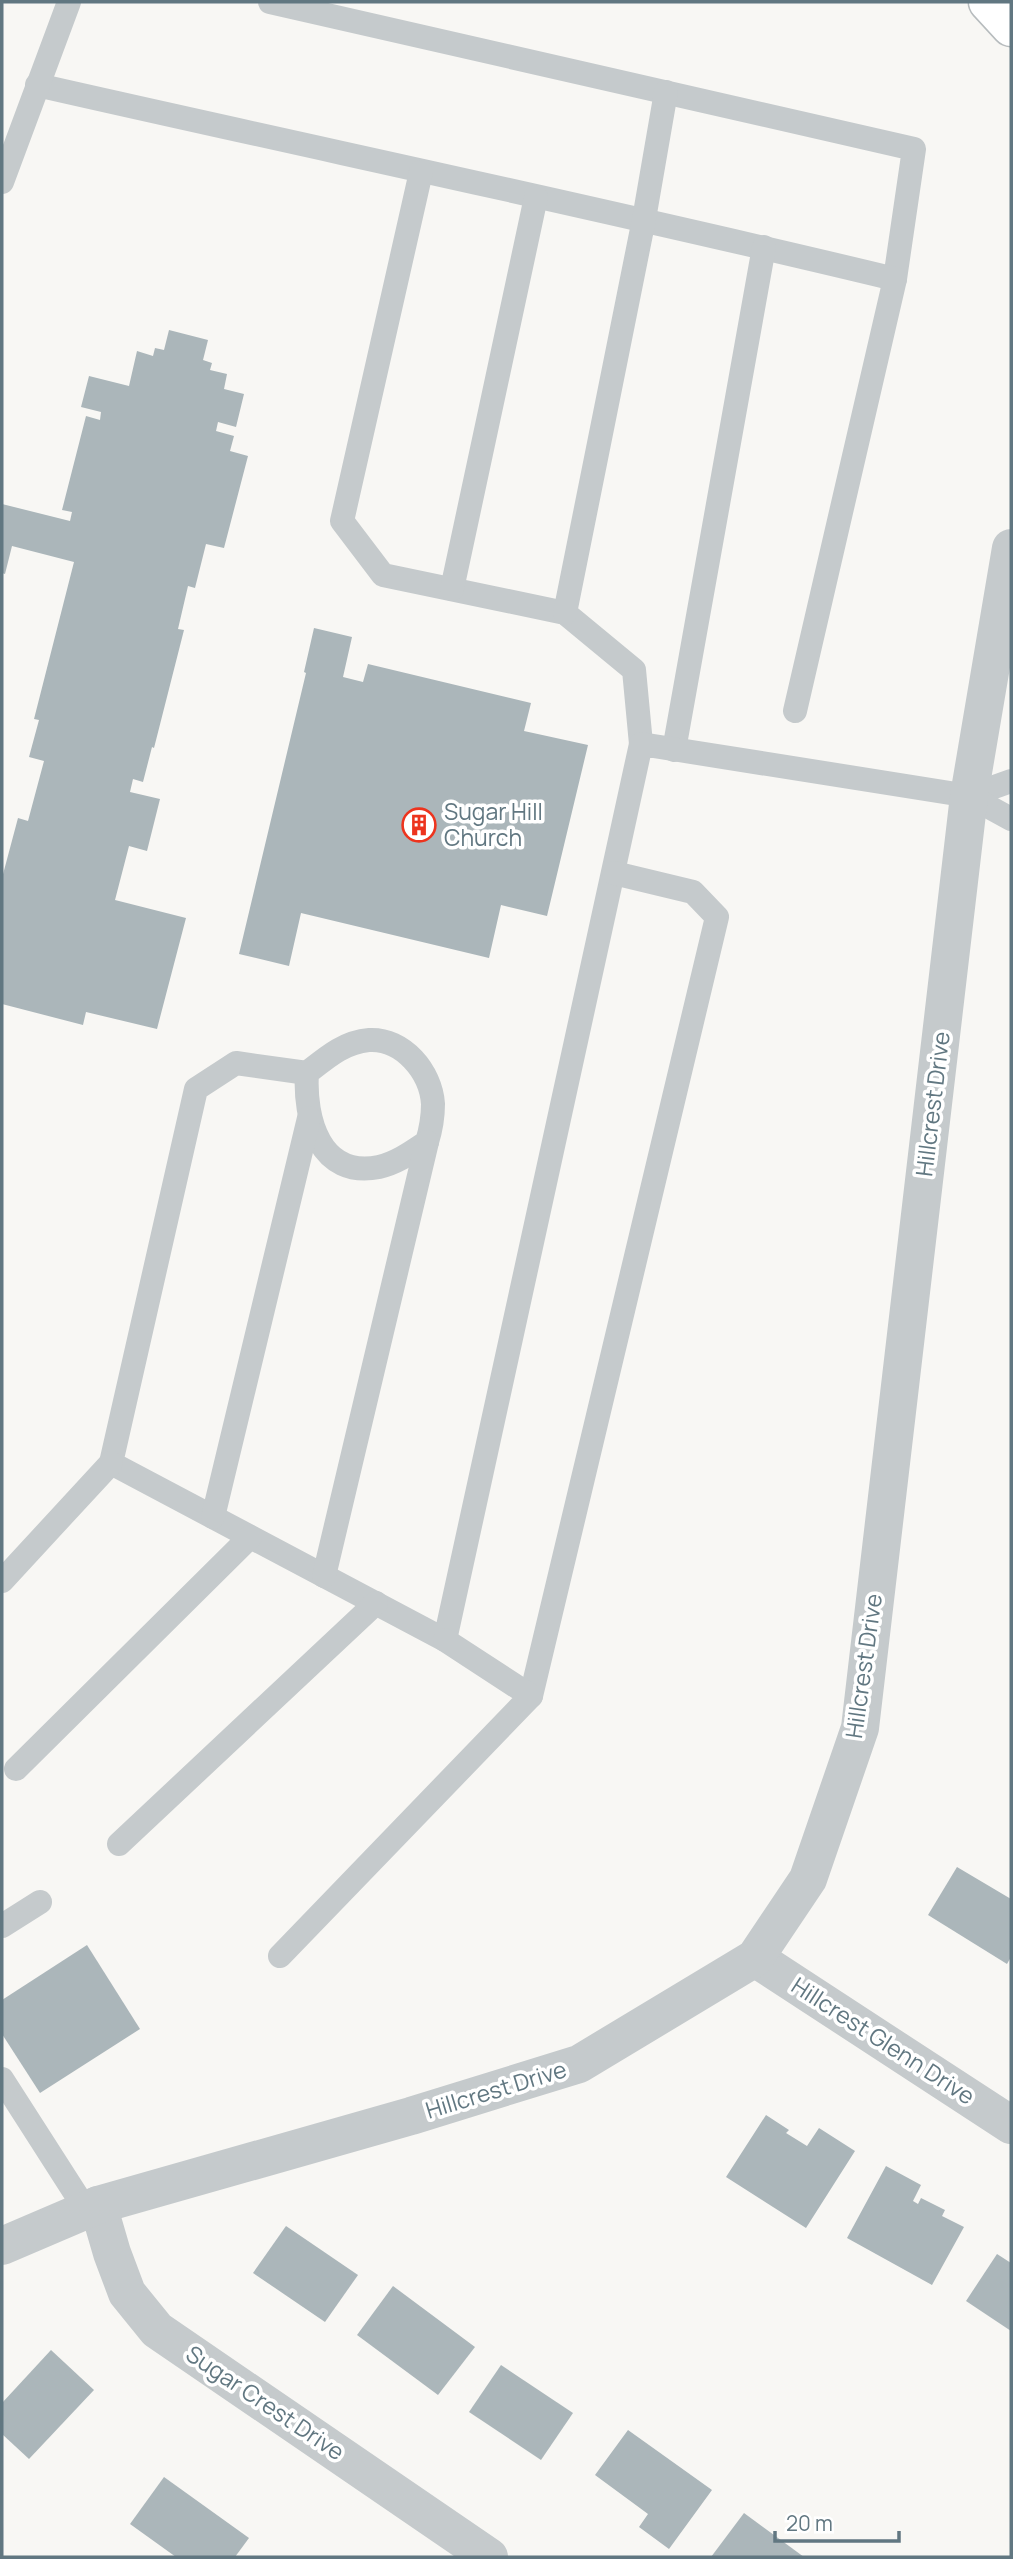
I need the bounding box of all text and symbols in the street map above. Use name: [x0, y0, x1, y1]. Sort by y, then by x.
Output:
place label: Sugar Hill Church: [444, 795, 543, 853]
building icon: Sugar Hill Church: [400, 806, 438, 844]
street label: Hillcrest Drive: [907, 1030, 957, 1178]
street label: Hillcrest Drive: [837, 1591, 889, 1740]
street label: Hillcrest Glenn Drive: [786, 1969, 981, 2111]
street label: Hillcrest Drive: [421, 2052, 570, 2126]
street label: Sugar Crest Drive: [180, 2337, 351, 2467]
scale bar: [775, 2500, 899, 2544]
text: 20 m: [786, 2509, 833, 2537]

